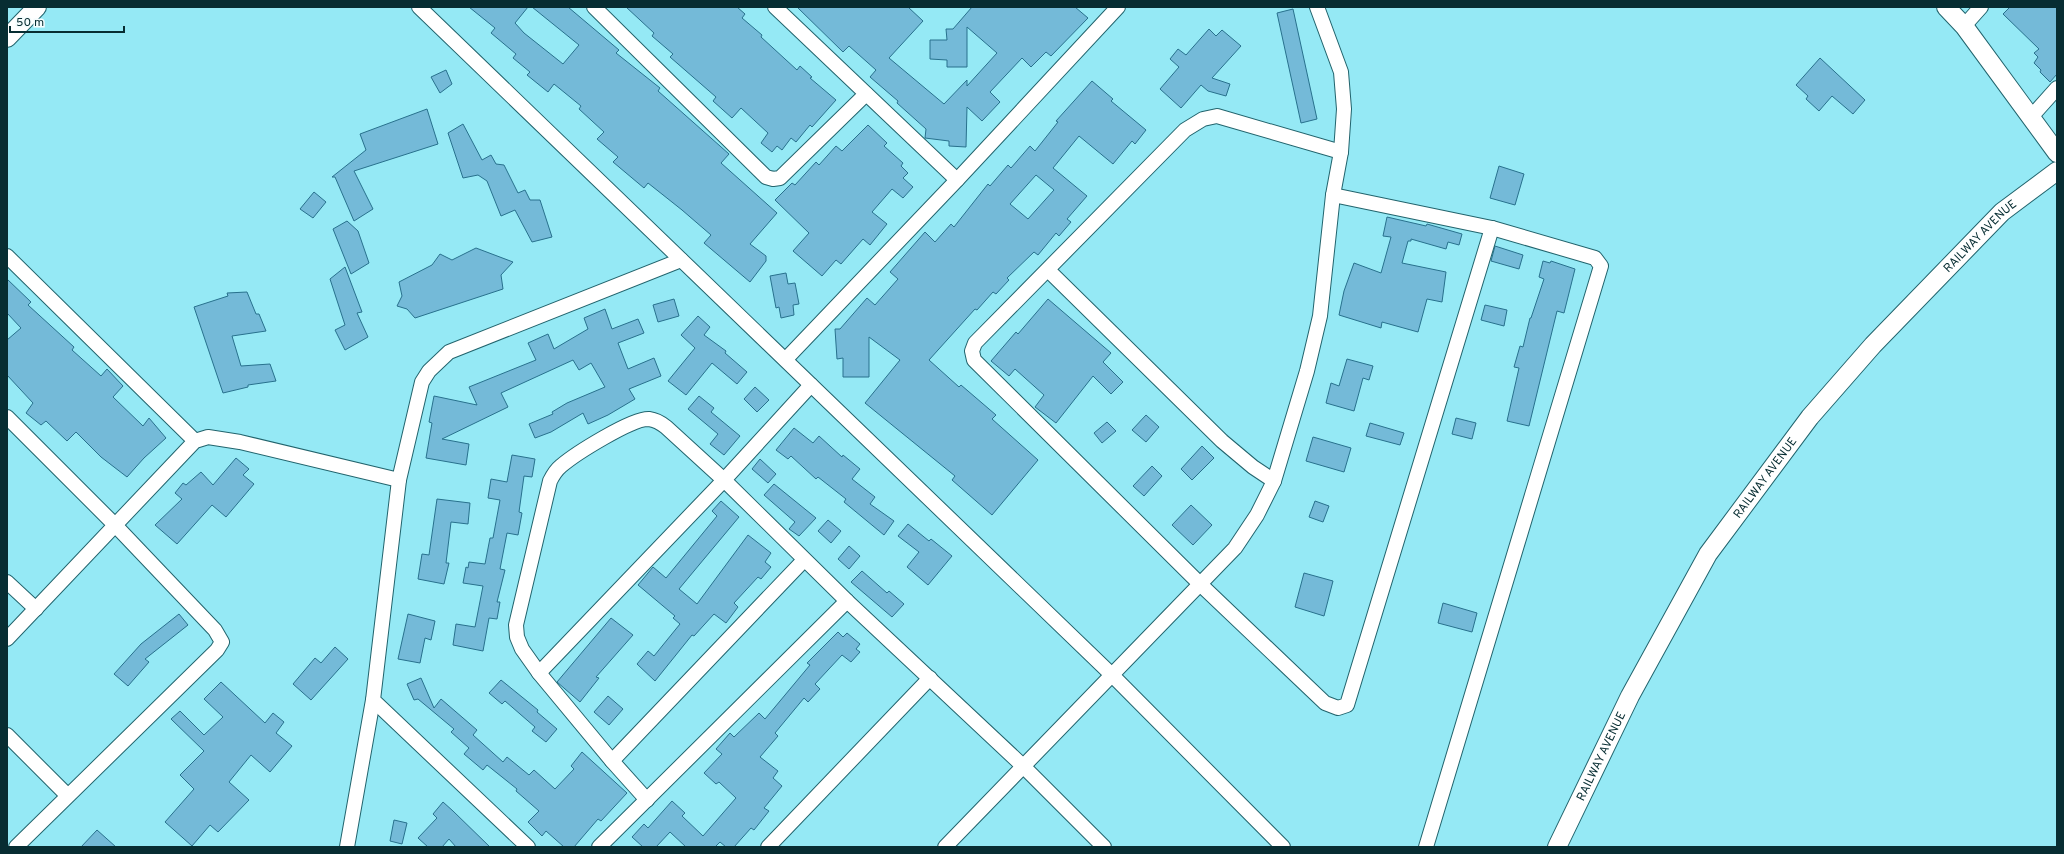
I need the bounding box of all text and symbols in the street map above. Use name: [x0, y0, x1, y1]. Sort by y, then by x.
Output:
scale bar: [10, 8, 124, 34]
text: 50 m: [16, 15, 44, 31]
street label: RAILWAY AVENUE: [1940, 197, 2020, 277]
street label: RAILWAY AVENUE: [1730, 434, 1801, 522]
street label: RAILWAY AVENUE: [1573, 709, 1630, 804]

